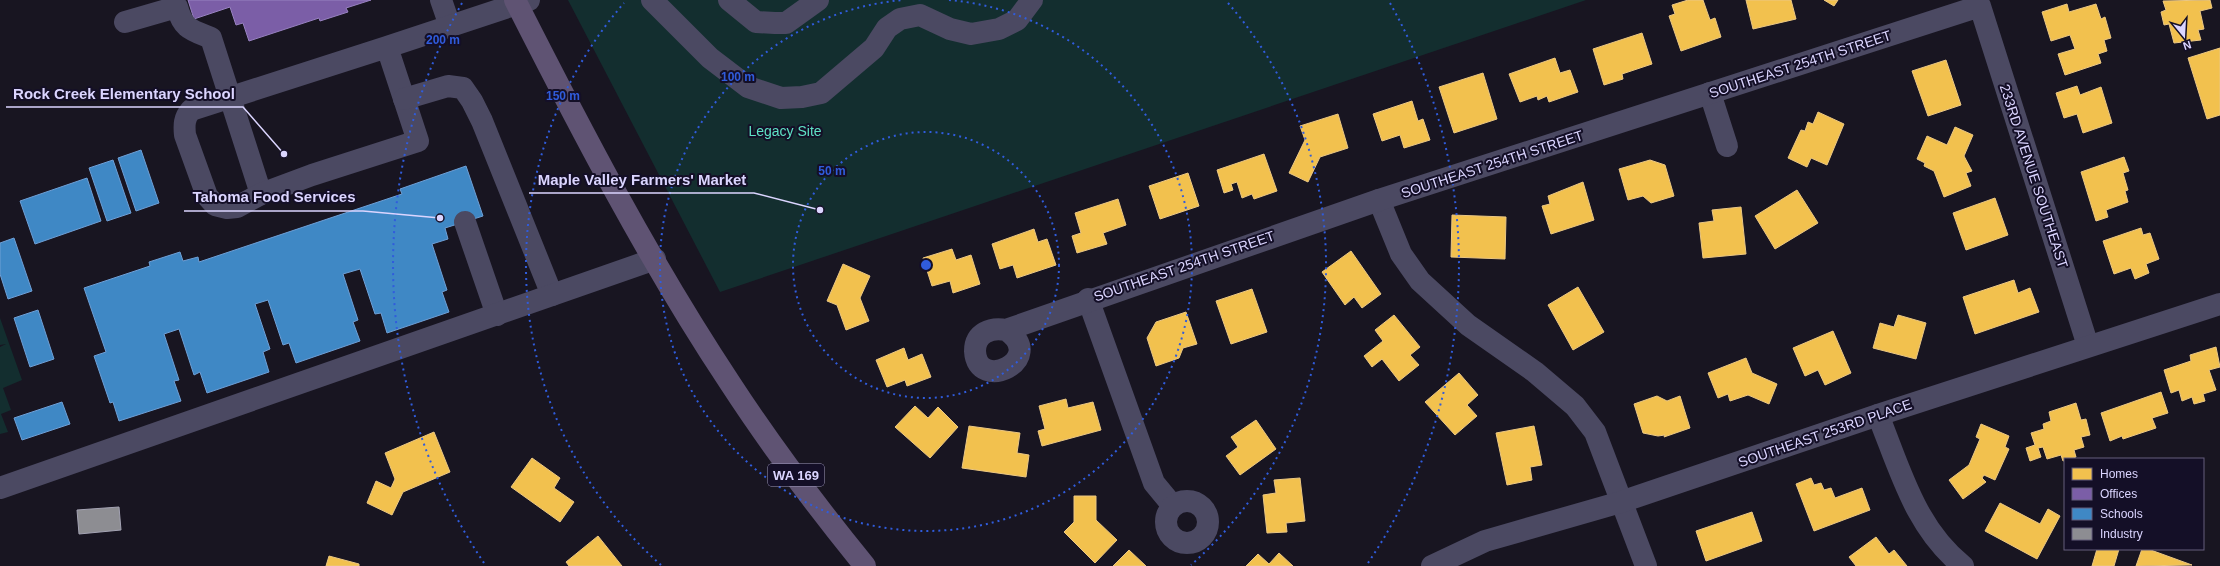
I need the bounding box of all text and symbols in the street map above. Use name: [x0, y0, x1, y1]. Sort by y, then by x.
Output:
north arrow: [2164, 16, 2204, 56]
street label: SOUTHEAST 254TH STREET: [1707, 27, 1893, 101]
text: 200 m: [426, 33, 460, 47]
text: N: [2181, 39, 2193, 52]
text: 100 m: [721, 70, 755, 84]
callout: Rock Creek Elementary School: [6, 80, 243, 107]
street label: 233RD AVENUE SOUTHEAST: [1997, 82, 2072, 271]
text: Rock Creek Elementary School: [13, 85, 235, 102]
text: 150 m: [546, 89, 580, 103]
park label: Legacy Site: [748, 123, 822, 139]
street label: SOUTHEAST 254TH STREET: [1399, 127, 1585, 201]
text: 50 m: [818, 164, 846, 178]
callout: Maple Valley Farmers' Market: [529, 166, 754, 193]
text: Maple Valley Farmers' Market: [538, 171, 746, 188]
callout: Tahoma Food Services: [184, 184, 363, 211]
text: Tahoma Food Services: [192, 188, 356, 205]
street label: SOUTHEAST 254TH STREET: [1091, 227, 1277, 305]
centre of rings: [919, 258, 933, 272]
street label: SOUTHEAST 253RD PLACE: [1736, 396, 1914, 470]
legend: [2064, 458, 2204, 550]
road number: WA 169: [768, 464, 824, 486]
text: Homes: [2100, 467, 2138, 481]
text: Offices: [2100, 487, 2137, 501]
text: Schools: [2100, 507, 2143, 521]
text: Industry: [2100, 527, 2143, 541]

